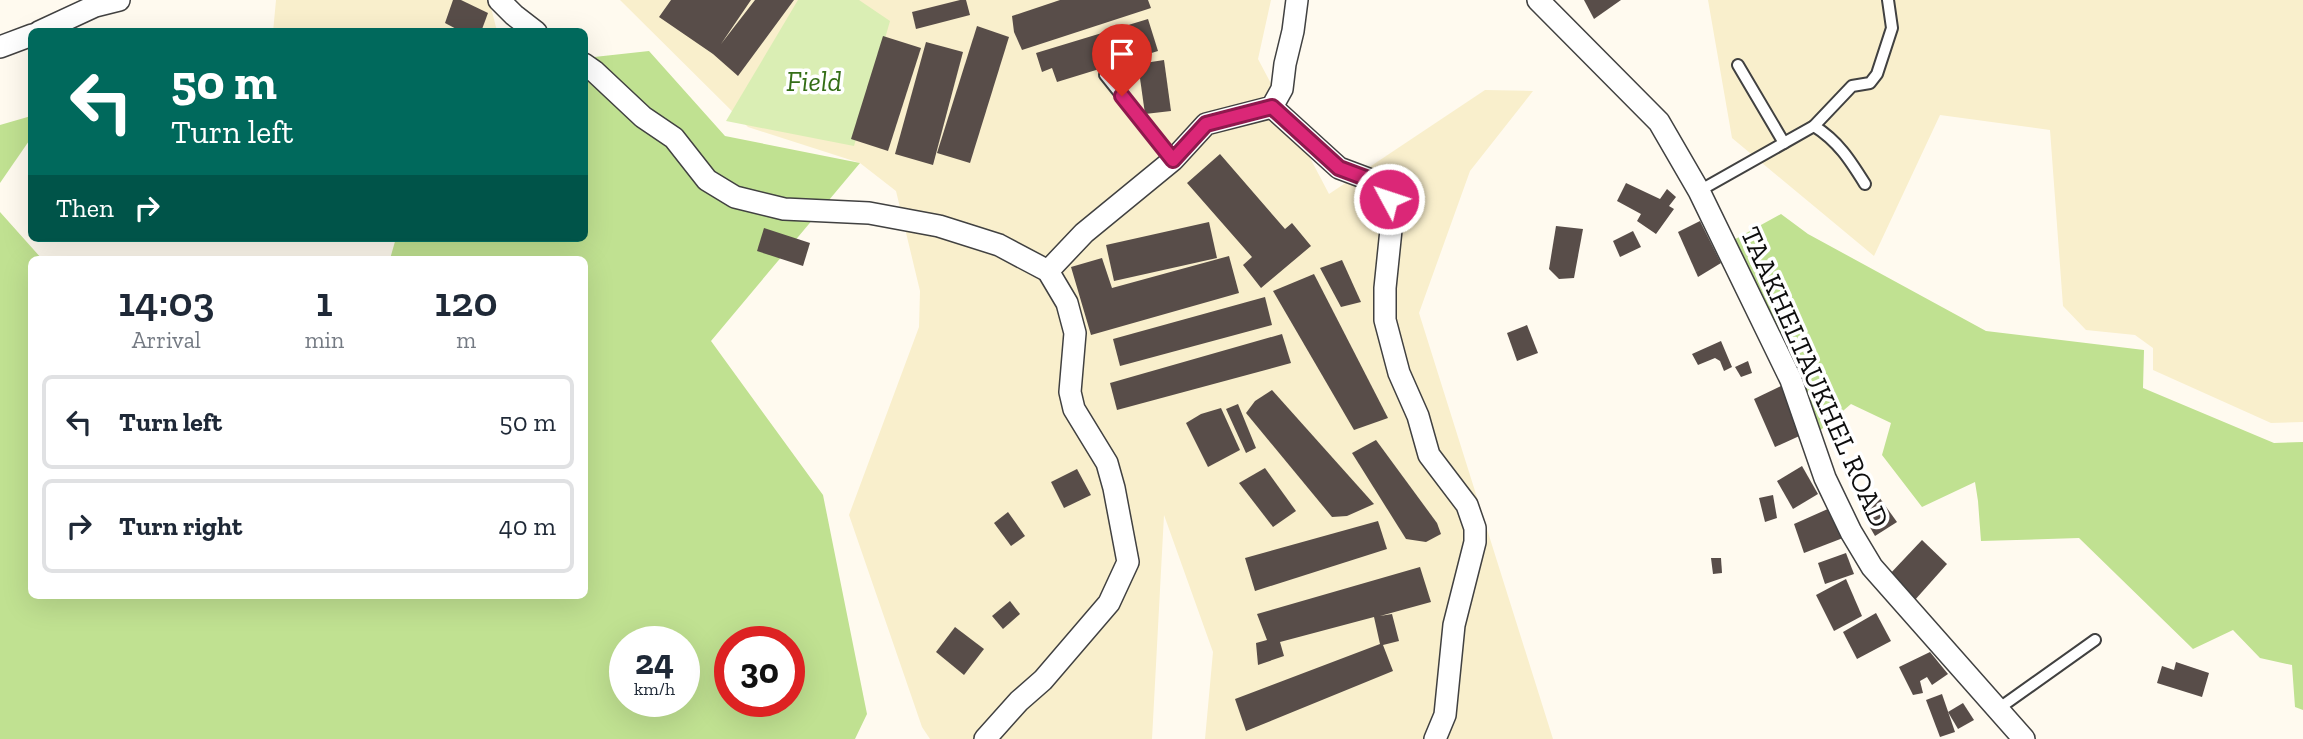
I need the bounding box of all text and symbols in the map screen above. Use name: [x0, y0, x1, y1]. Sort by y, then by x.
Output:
pin: [1092, 24, 1152, 96]
icon: arrive: [1103, 35, 1141, 73]
text: 50 m: [171, 53, 277, 112]
icon: left: [56, 56, 147, 147]
park label: Field: [786, 65, 842, 98]
text: Turn left: [171, 113, 293, 151]
position arrow: [1352, 162, 1426, 236]
icon: right: [128, 189, 166, 227]
text: Then: [56, 192, 114, 224]
street label: TAAKHELTAUKHEL ROAD: [1734, 222, 1896, 532]
text: 14:03: [118, 276, 214, 327]
text: 1: [316, 276, 333, 327]
text: 120: [435, 276, 498, 327]
text: Arrival: [132, 326, 201, 354]
text: min: [305, 326, 344, 354]
text: m: [456, 326, 476, 354]
icon: left: [60, 403, 98, 441]
text: Turn left: [119, 406, 222, 438]
text: 50 m: [499, 406, 556, 438]
icon: right: [60, 507, 98, 545]
text: Turn right: [119, 510, 242, 542]
text: 40 m: [499, 510, 556, 542]
speed limit sign: 30: [714, 626, 805, 717]
text: 24: [635, 641, 674, 683]
text: km/h: [634, 678, 675, 700]

